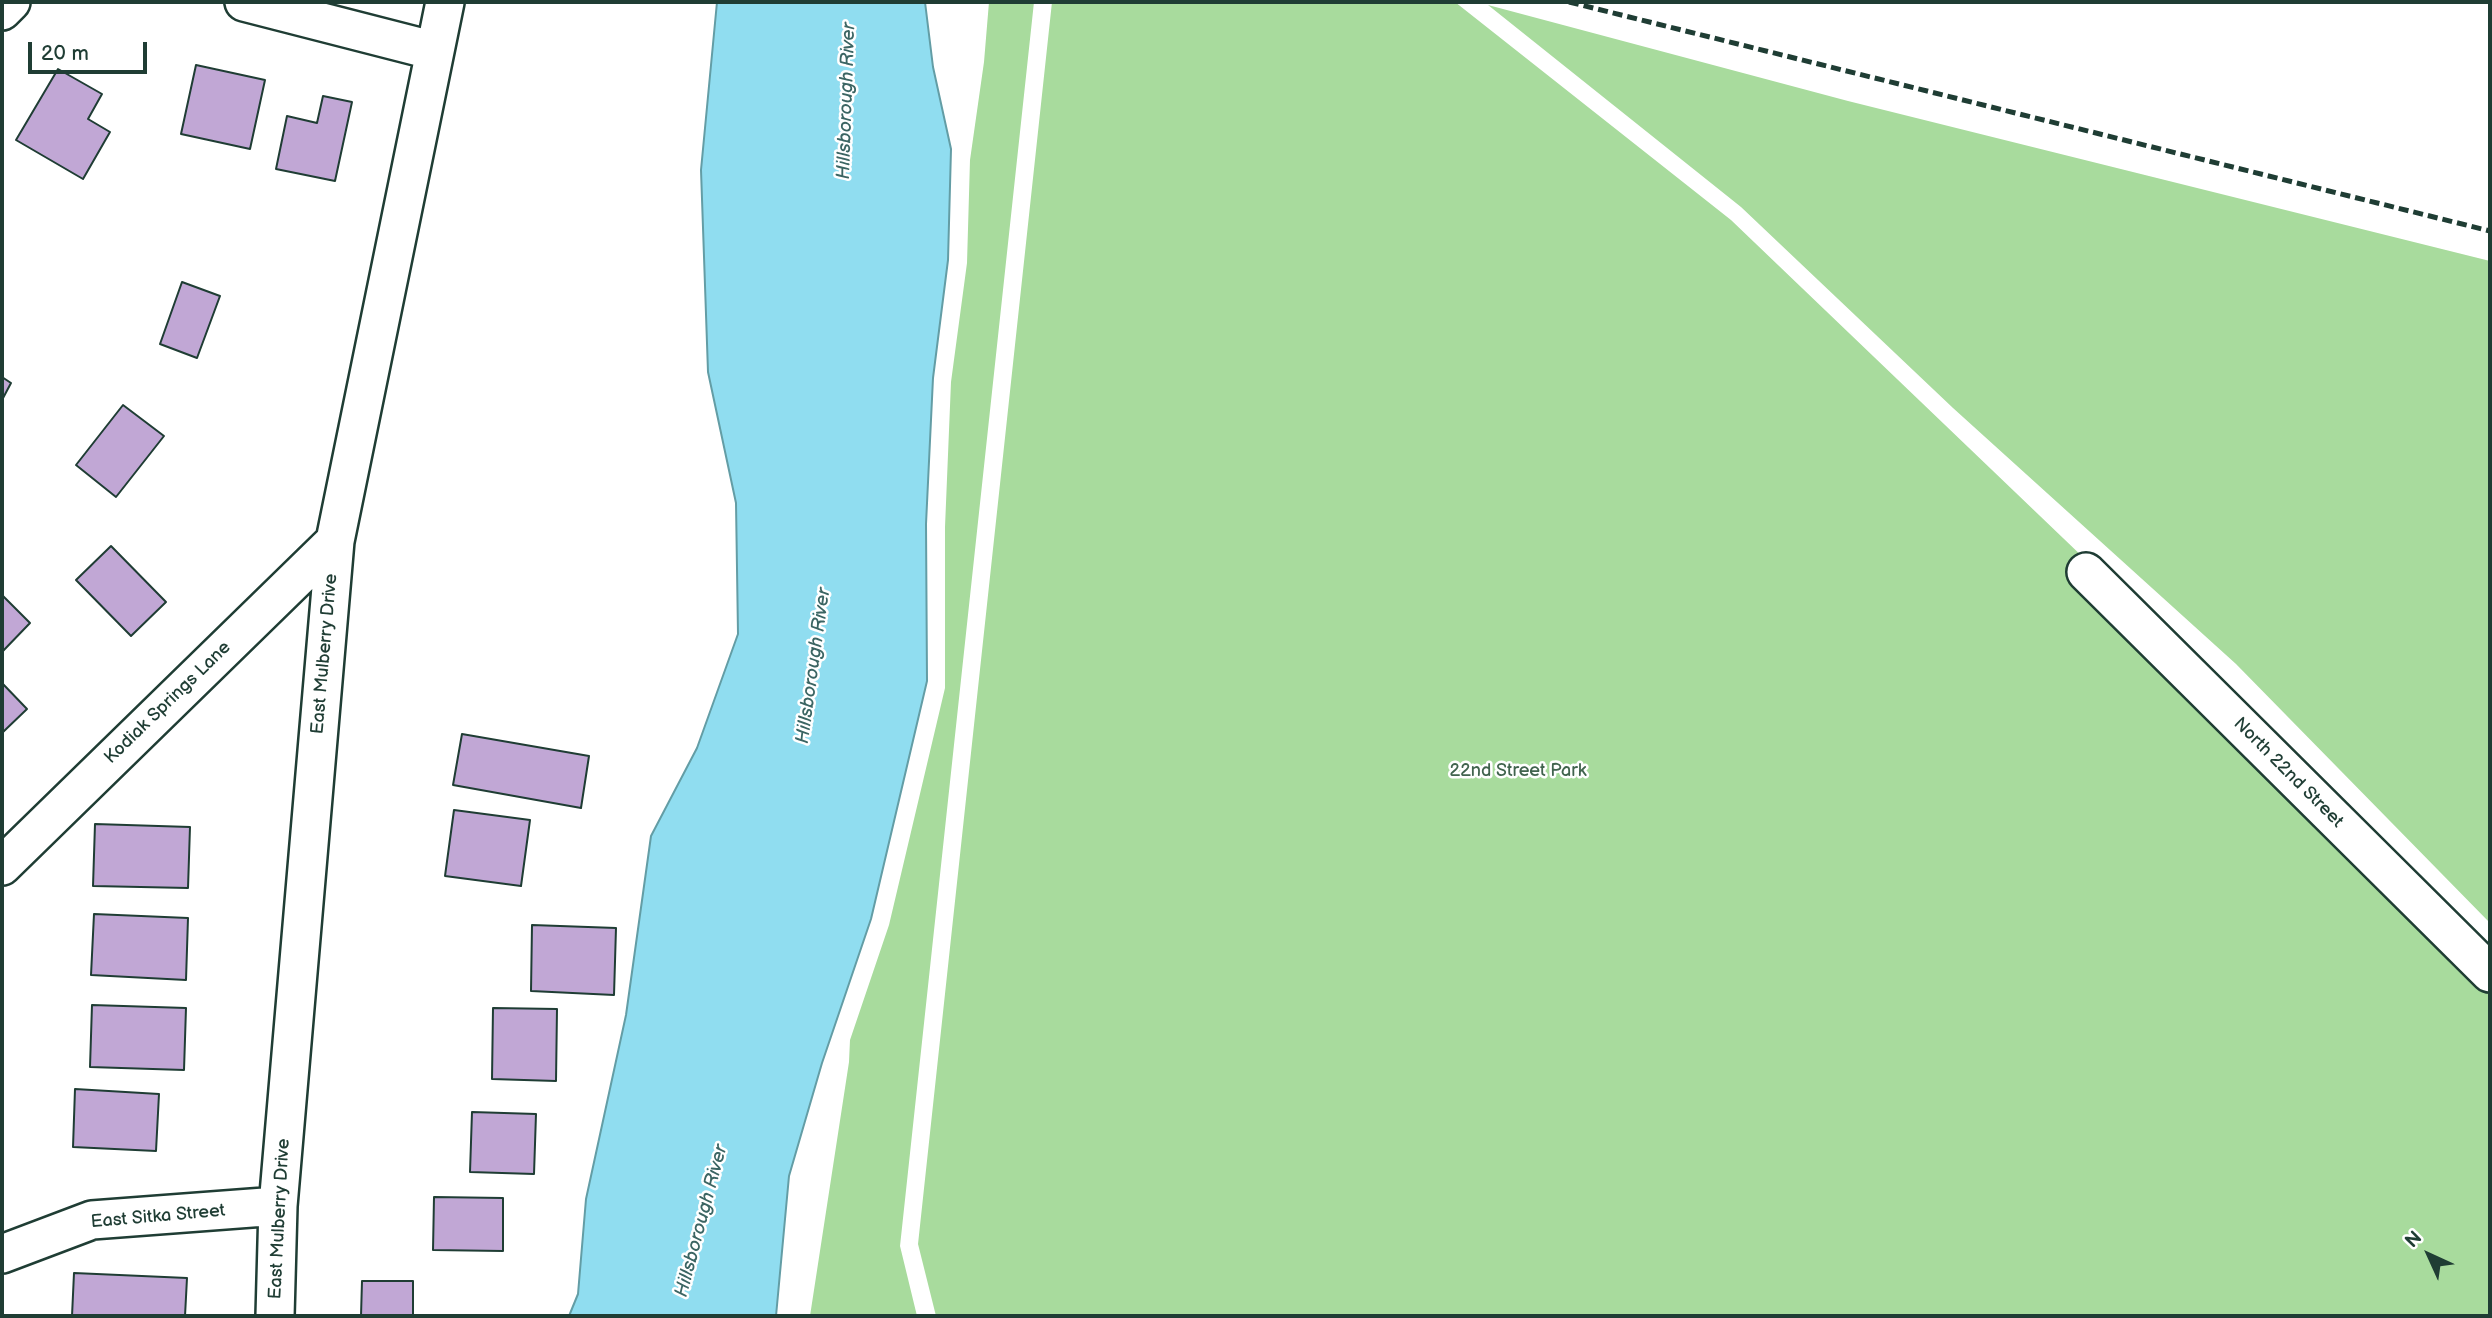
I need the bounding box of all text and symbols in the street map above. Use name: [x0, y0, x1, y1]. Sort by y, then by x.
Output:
water label: Hillsborough River: [833, 22, 861, 180]
scale bar: [32, 28, 150, 72]
text: 20 m: [41, 41, 89, 66]
street label: East Mulberry Drive: [307, 573, 343, 735]
water label: Hillsborough River: [792, 587, 836, 745]
street label: Kodiak Springs Lane: [100, 637, 236, 769]
street label: North 22nd Street: [2228, 713, 2348, 833]
park label: 22nd Street Park: [1450, 760, 1586, 782]
street label: East Mulberry Drive: [265, 1138, 295, 1300]
water label: Hillsborough River: [671, 1142, 733, 1300]
street label: East Sitka Street: [90, 1200, 226, 1234]
north arrow: [2394, 1220, 2464, 1290]
text: N: [2401, 1227, 2427, 1253]

